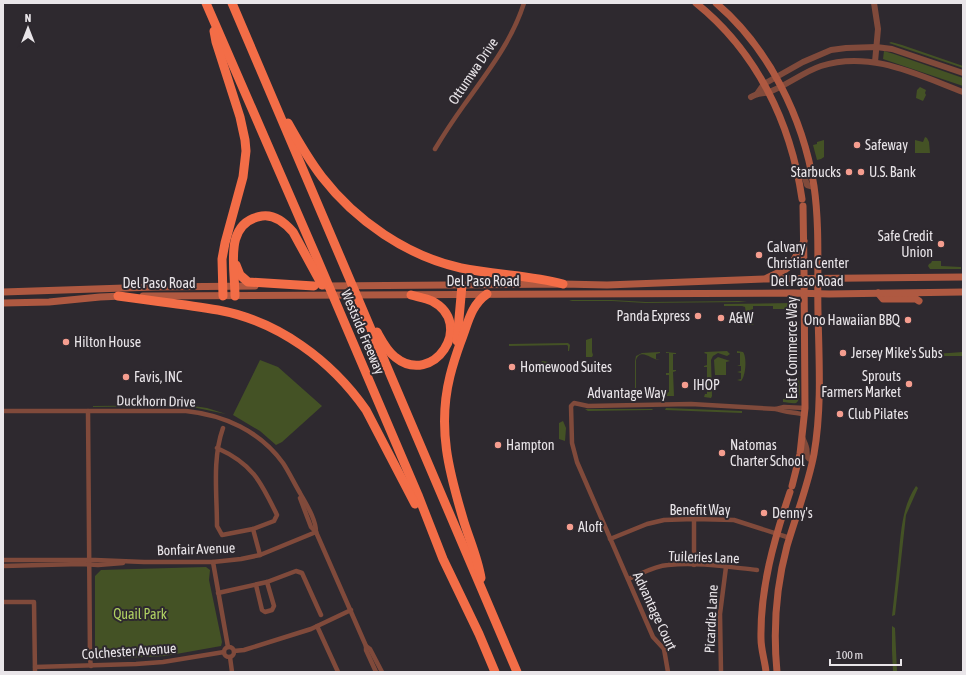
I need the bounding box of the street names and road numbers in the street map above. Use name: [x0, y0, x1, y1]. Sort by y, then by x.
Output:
street label: Ottumwa Drive: [445, 35, 501, 107]
street label: Del Paso Road: [446, 273, 520, 289]
street label: Del Paso Road: [770, 273, 844, 289]
street label: Del Paso Road: [122, 275, 196, 291]
street label: Westside Freeway: [338, 287, 388, 377]
street label: East Commerce Way: [784, 297, 800, 399]
street label: Advantage Way: [588, 385, 667, 401]
street label: Duckhorn Drive: [116, 392, 196, 410]
street label: Benefit Way: [669, 502, 731, 518]
street label: Bonfair Avenue: [157, 540, 235, 558]
street label: Tuileries Lane: [668, 548, 740, 566]
street label: Advantage Court: [630, 569, 680, 653]
street label: Picardie Lane: [701, 584, 721, 654]
street label: Colchester Avenue: [81, 640, 177, 662]

